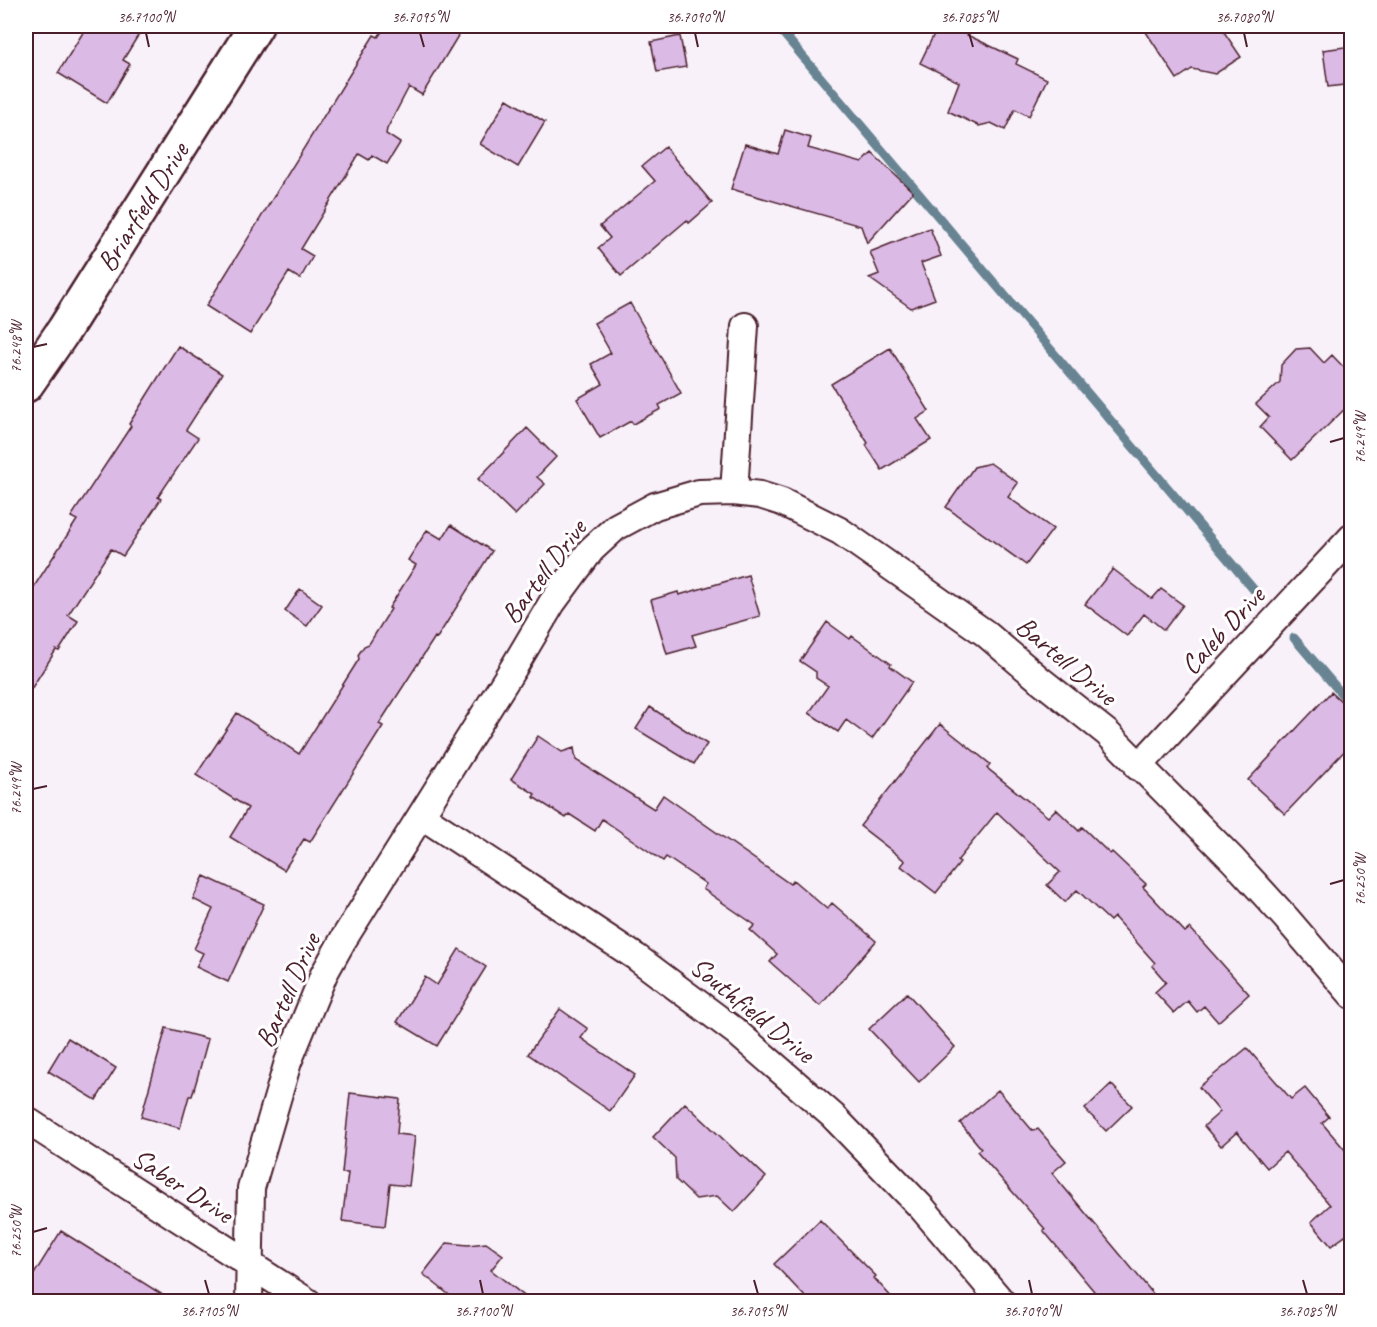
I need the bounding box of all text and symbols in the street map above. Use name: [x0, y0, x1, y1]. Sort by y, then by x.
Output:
text: 36.7100°N: [118, 8, 177, 27]
text: 36.7095°N: [392, 8, 451, 27]
text: 36.7090°N: [667, 8, 726, 27]
text: 36.7085°N: [941, 8, 1000, 27]
text: 36.7080°N: [1216, 8, 1275, 27]
street label: Briarfield Drive: [89, 134, 197, 278]
text: 76.248°W: [7, 318, 26, 373]
text: 76.249°W: [1351, 409, 1370, 464]
street label: Bartell Drive: [493, 511, 595, 630]
street label: Caleb Drive: [1173, 577, 1273, 682]
street label: Bartell Drive: [1009, 608, 1126, 714]
text: 76.249°W: [7, 760, 26, 815]
text: 76.250°W: [1351, 851, 1370, 906]
street label: Bartell Drive: [247, 926, 329, 1053]
street label: Southfield Drive: [683, 949, 823, 1071]
street label: Saber Drive: [126, 1140, 241, 1232]
text: 76.250°W: [7, 1203, 26, 1258]
text: 36.7105°N: [181, 1302, 240, 1321]
text: 36.7100°N: [455, 1302, 514, 1321]
text: 36.7095°N: [730, 1302, 789, 1321]
text: 36.7090°N: [1004, 1302, 1063, 1321]
text: 36.7085°N: [1279, 1302, 1338, 1321]

